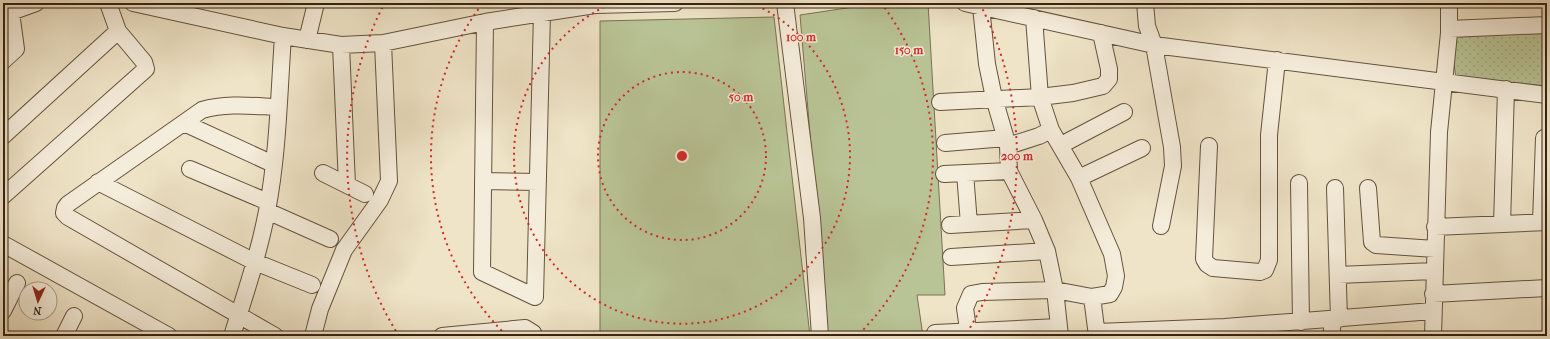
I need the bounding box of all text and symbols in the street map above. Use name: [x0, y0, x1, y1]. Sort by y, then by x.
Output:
text: 100 m: [786, 30, 817, 44]
text: 150 m: [895, 43, 924, 57]
text: 50 m: [729, 90, 754, 104]
centre of rings: [675, 149, 689, 163]
text: 200 m: [1001, 149, 1034, 163]
north arrow: [18, 281, 58, 321]
text: N: [32, 304, 42, 317]

